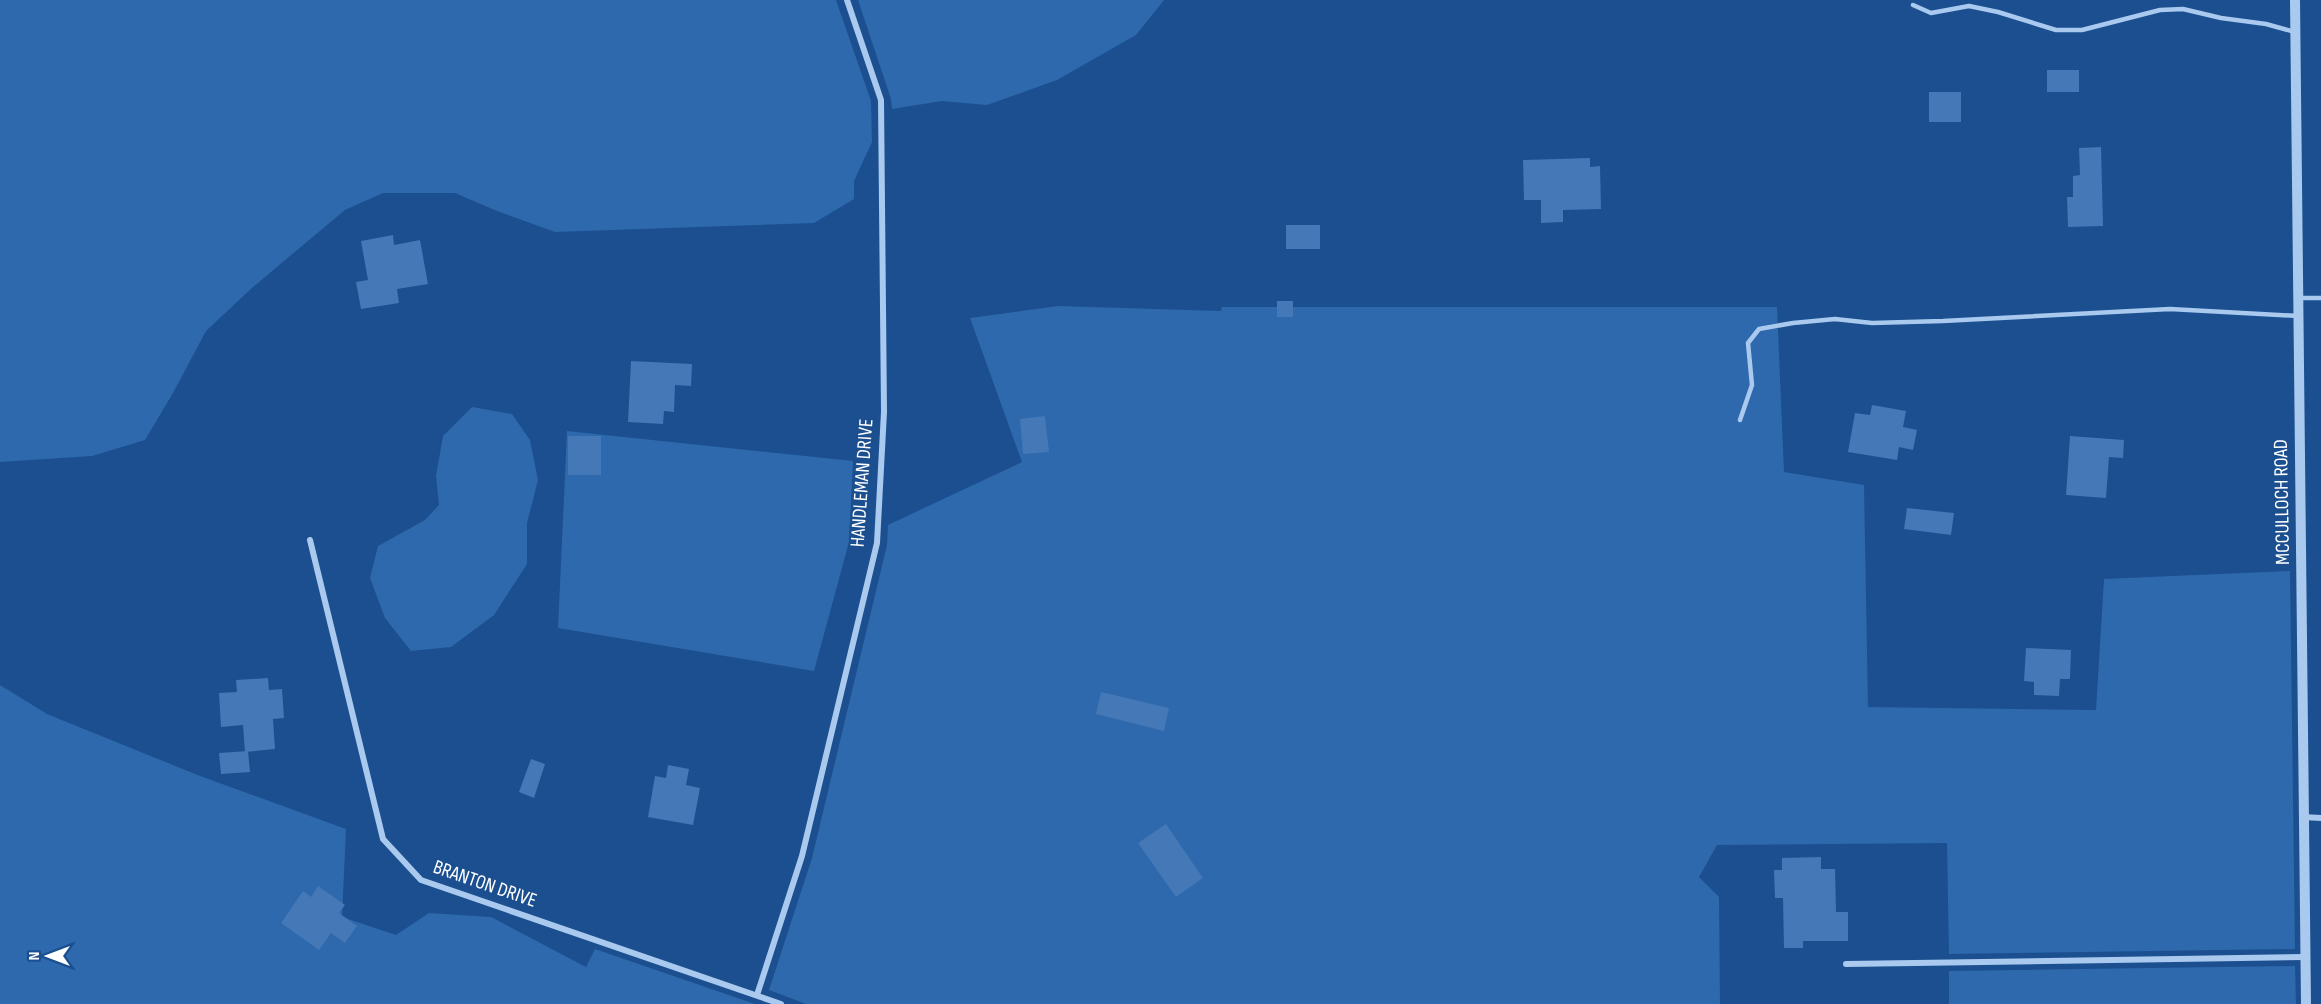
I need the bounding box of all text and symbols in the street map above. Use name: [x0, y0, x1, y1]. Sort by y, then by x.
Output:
street label: HANDLEMAN DRIVE: [846, 418, 878, 548]
street label: MCCULLOCH ROAD: [2269, 439, 2295, 565]
street label: BRANTON DRIVE: [430, 855, 540, 913]
north arrow: [18, 926, 78, 986]
text: N: [25, 952, 44, 960]

